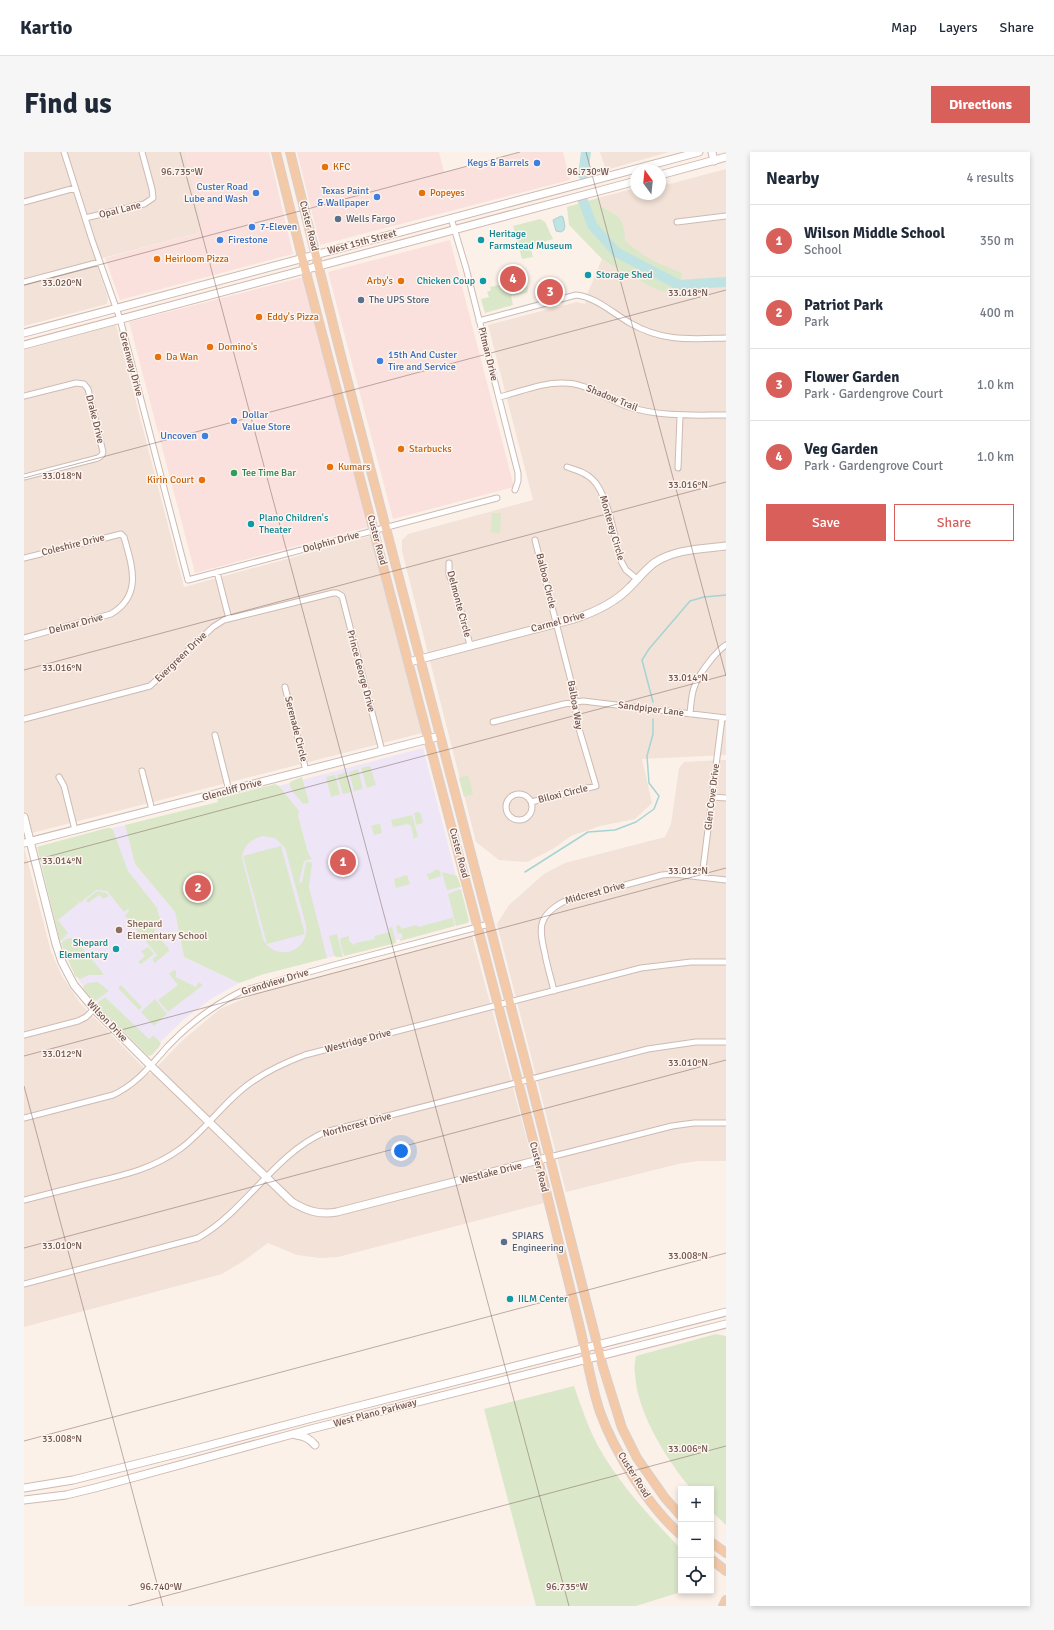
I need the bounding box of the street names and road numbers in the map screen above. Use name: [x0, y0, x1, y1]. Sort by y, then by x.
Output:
street label: Opal Lane: [98, 199, 142, 221]
street label: Custer Road: [297, 200, 321, 252]
street label: West 15th Street: [326, 227, 398, 257]
street label: Pitman Drive: [476, 326, 500, 382]
street label: Greenway Drive: [117, 330, 145, 398]
street label: Shadow Trail: [584, 382, 640, 414]
street label: Drake Drive: [83, 394, 107, 444]
street label: Monterey Circle: [597, 494, 627, 562]
street label: Custer Road: [365, 514, 389, 566]
street label: Dolphin Drive: [301, 529, 361, 555]
street label: Coleshire Drive: [40, 531, 106, 559]
street label: Balboa Circle: [533, 552, 559, 610]
street label: Delmonte Circle: [444, 569, 474, 639]
street label: Carmel Drive: [530, 609, 586, 635]
street label: Delmar Drive: [48, 611, 104, 637]
street label: Evergreen Drive: [153, 629, 209, 685]
street label: Prince George Drive: [344, 629, 378, 713]
street label: Balboa Way: [565, 680, 585, 731]
street label: Serenade Circle: [282, 695, 310, 763]
street label: Sandpiper Lane: [617, 699, 685, 719]
street label: Glen Cove Drive: [702, 763, 722, 831]
street label: Glencliff Drive: [201, 776, 263, 804]
street label: Biloxi Circle: [537, 782, 589, 806]
street label: Custer Road: [447, 827, 471, 879]
street label: Midcrest Drive: [564, 879, 626, 907]
street label: Grandview Drive: [240, 966, 310, 998]
street label: Wilson Drive: [84, 997, 130, 1045]
street label: Westridge Drive: [324, 1026, 392, 1056]
street label: Northcrest Drive: [321, 1110, 393, 1140]
street label: Custer Road: [527, 1141, 551, 1193]
street label: Westlake Drive: [459, 1160, 523, 1186]
street label: West Plano Parkway: [332, 1396, 418, 1430]
street label: Custer Road: [615, 1450, 653, 1500]

